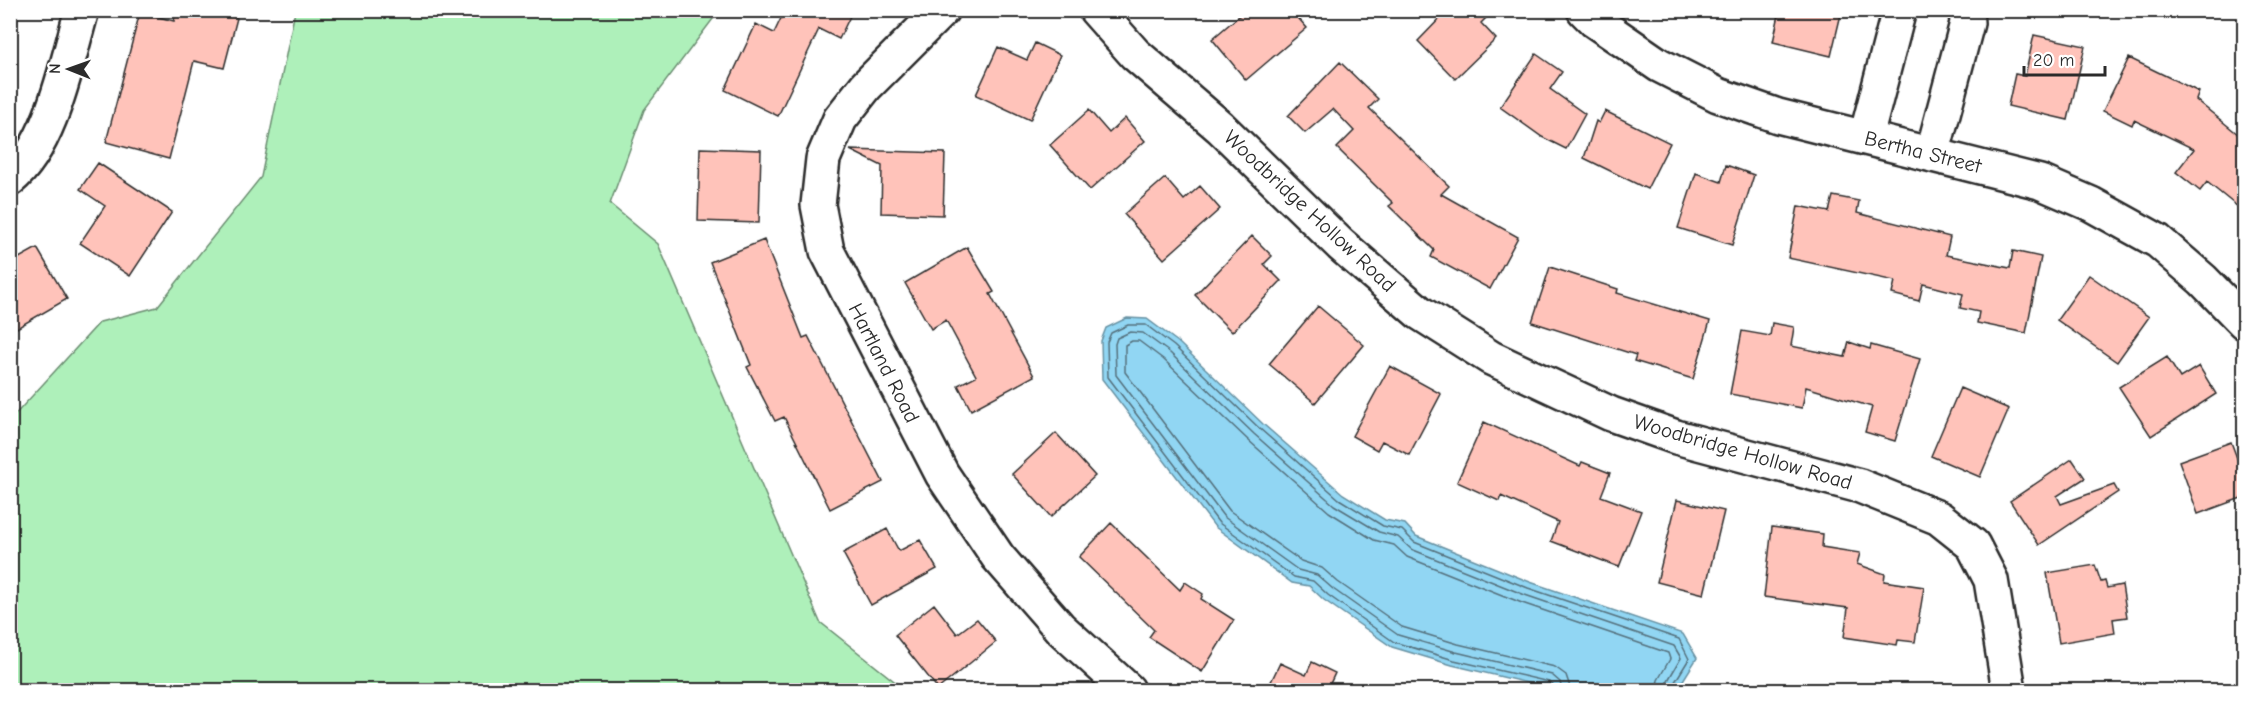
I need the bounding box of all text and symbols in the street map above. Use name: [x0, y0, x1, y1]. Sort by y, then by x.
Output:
north arrow: [39, 39, 99, 99]
scale bar: [2024, 39, 2105, 77]
text: 20 m: [2033, 50, 2074, 71]
text: N: [46, 63, 64, 74]
street label: Woodbridge Hollow Road: [1219, 125, 1401, 297]
street label: Bertha Street: [1862, 126, 1985, 178]
street label: Hartland Road: [844, 299, 924, 427]
street label: Woodbridge Hollow Road: [1631, 409, 1855, 495]

